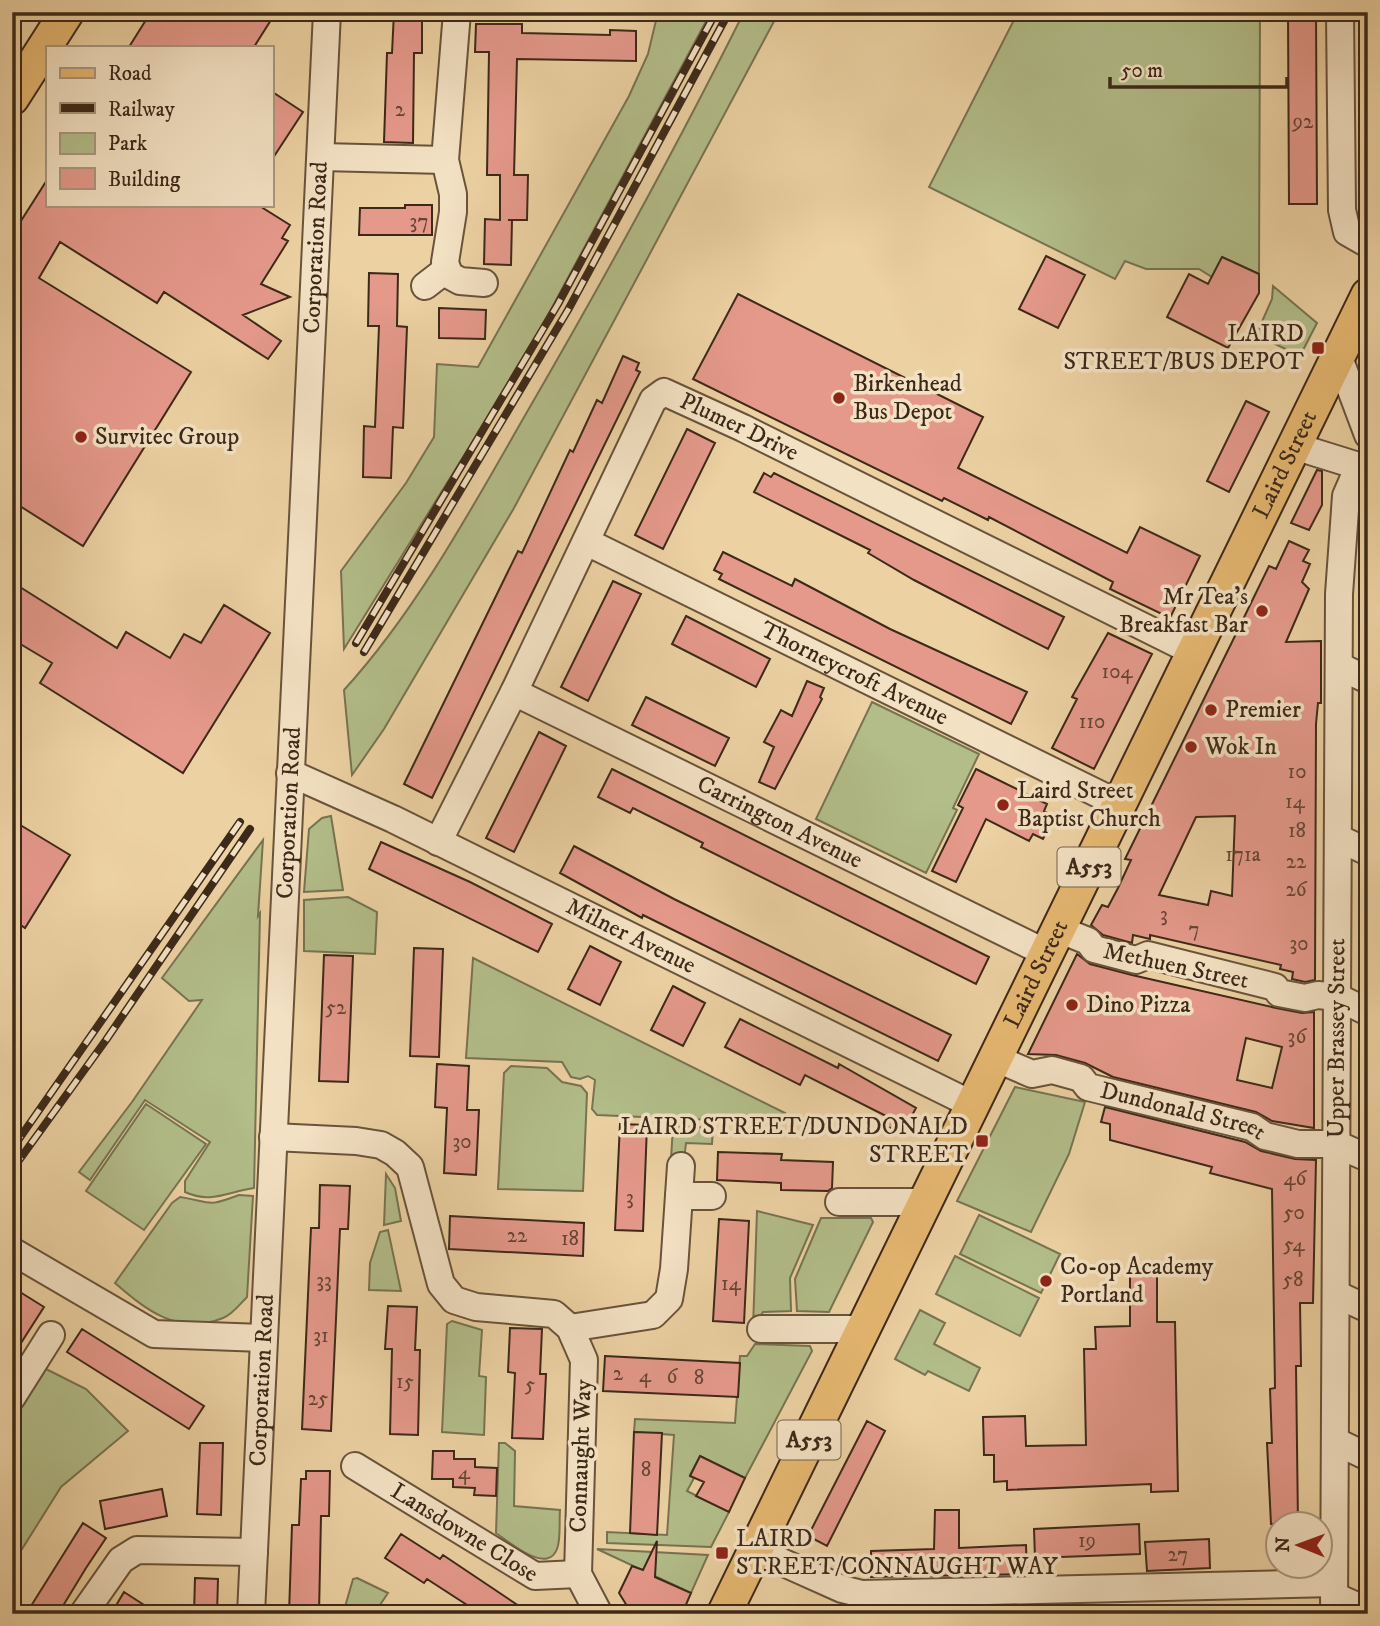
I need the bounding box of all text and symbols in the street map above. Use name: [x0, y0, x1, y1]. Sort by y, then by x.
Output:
legend: [46, 46, 273, 206]
scale bar: [1110, 46, 1287, 90]
text: 50 m: [1121, 58, 1163, 84]
text: Road: [108, 61, 152, 87]
text: Railway: [108, 97, 176, 123]
house number: 2: [395, 97, 406, 123]
house number: 92: [1292, 109, 1314, 135]
text: Park: [108, 131, 148, 157]
street label: Corporation Road: [297, 161, 335, 334]
text: Building: [108, 167, 181, 193]
house number: 37: [410, 209, 428, 235]
place label: LAIRD STREET/BUS DEPOT: [1064, 319, 1304, 377]
marker: LAIRD STREET/BUS DEPOT: [1310, 340, 1326, 356]
place label: Birkenhead Bus Depot: [853, 369, 962, 427]
street label: Plumer Drive: [675, 386, 804, 468]
marker: Birkenhead Bus Depot: [831, 390, 847, 406]
street label: Laird Street: [1246, 405, 1324, 524]
place label: Survitec Group: [95, 422, 239, 452]
marker: Survitec Group: [73, 429, 89, 445]
place label: Mr Tea's Breakfast Bar: [1119, 582, 1248, 640]
marker: Mr Tea's Breakfast Bar: [1254, 603, 1270, 619]
street label: Thorneycroft Avenue: [756, 615, 953, 733]
house number: 104: [1102, 659, 1133, 685]
place label: Premier: [1225, 695, 1301, 725]
marker: Premier: [1203, 702, 1219, 718]
house number: 110: [1079, 709, 1105, 735]
street label: Corporation Road: [270, 726, 308, 900]
place label: Wok In: [1204, 732, 1277, 762]
marker: Wok In: [1183, 739, 1199, 755]
house number: 10: [1288, 759, 1306, 785]
street label: Carrington Avenue: [692, 769, 868, 876]
place label: Laird Street Baptist Church: [1017, 776, 1161, 834]
house number: 14: [1285, 789, 1306, 815]
marker: Laird Street Baptist Church: [995, 797, 1011, 813]
house number: 18: [1288, 818, 1306, 844]
house number: 171a: [1225, 842, 1261, 868]
road number: A553: [1058, 848, 1120, 887]
house number: 22: [1286, 849, 1307, 875]
house number: 26: [1285, 877, 1308, 903]
street label: Milner Avenue: [561, 892, 701, 981]
house number: 3: [1160, 902, 1168, 928]
street label: Laird Street: [997, 915, 1076, 1033]
house number: 7: [1188, 917, 1200, 943]
house number: 30: [1289, 931, 1309, 957]
street label: Methuen Street: [1101, 936, 1252, 996]
street label: Upper Brassey Street: [1321, 938, 1352, 1138]
place label: Dino Pizza: [1086, 990, 1191, 1020]
house number: 52: [326, 995, 347, 1021]
marker: Dino Pizza: [1064, 997, 1080, 1013]
house number: 36: [1288, 1024, 1307, 1050]
street label: Dundonald Street: [1097, 1076, 1272, 1147]
place label: LAIRD STREET/DUNDONALD STREET: [620, 1112, 968, 1170]
house number: 30: [452, 1129, 472, 1155]
marker: LAIRD STREET/DUNDONALD STREET: [974, 1133, 990, 1149]
house number: 46: [1283, 1166, 1308, 1192]
house number: 3: [626, 1185, 634, 1211]
house number: 50: [1283, 1200, 1305, 1226]
house number: 22: [507, 1223, 528, 1249]
house number: 18: [561, 1226, 579, 1252]
house number: 54: [1283, 1232, 1306, 1258]
place label: Co-op Academy Portland: [1060, 1252, 1214, 1310]
house number: 58: [1283, 1267, 1303, 1293]
house number: 33: [316, 1268, 332, 1294]
house number: 14: [721, 1271, 742, 1297]
marker: Co-op Academy Portland: [1038, 1273, 1054, 1289]
street label: Corporation Road: [243, 1294, 281, 1467]
house number: 31: [313, 1323, 329, 1349]
house number: 2: [613, 1361, 624, 1387]
house number: 4: [639, 1363, 652, 1389]
house number: 6: [667, 1364, 679, 1390]
house number: 8: [694, 1365, 704, 1391]
house number: 15: [396, 1369, 414, 1395]
house number: 5: [525, 1372, 535, 1398]
street label: Connaught Way: [563, 1378, 599, 1533]
house number: 25: [308, 1386, 328, 1412]
road number: A553: [778, 1420, 840, 1460]
house number: 8: [641, 1457, 651, 1483]
house number: 4: [458, 1460, 471, 1486]
street label: Lansdowne Close: [385, 1476, 543, 1589]
north arrow: [1264, 1510, 1334, 1580]
place label: LAIRD STREET/CONNAUGHT WAY: [736, 1524, 1058, 1582]
house number: 19: [1078, 1528, 1096, 1554]
text: N: [1272, 1536, 1295, 1553]
house number: 27: [1168, 1542, 1188, 1568]
marker: LAIRD STREET/CONNAUGHT WAY: [714, 1545, 730, 1561]

